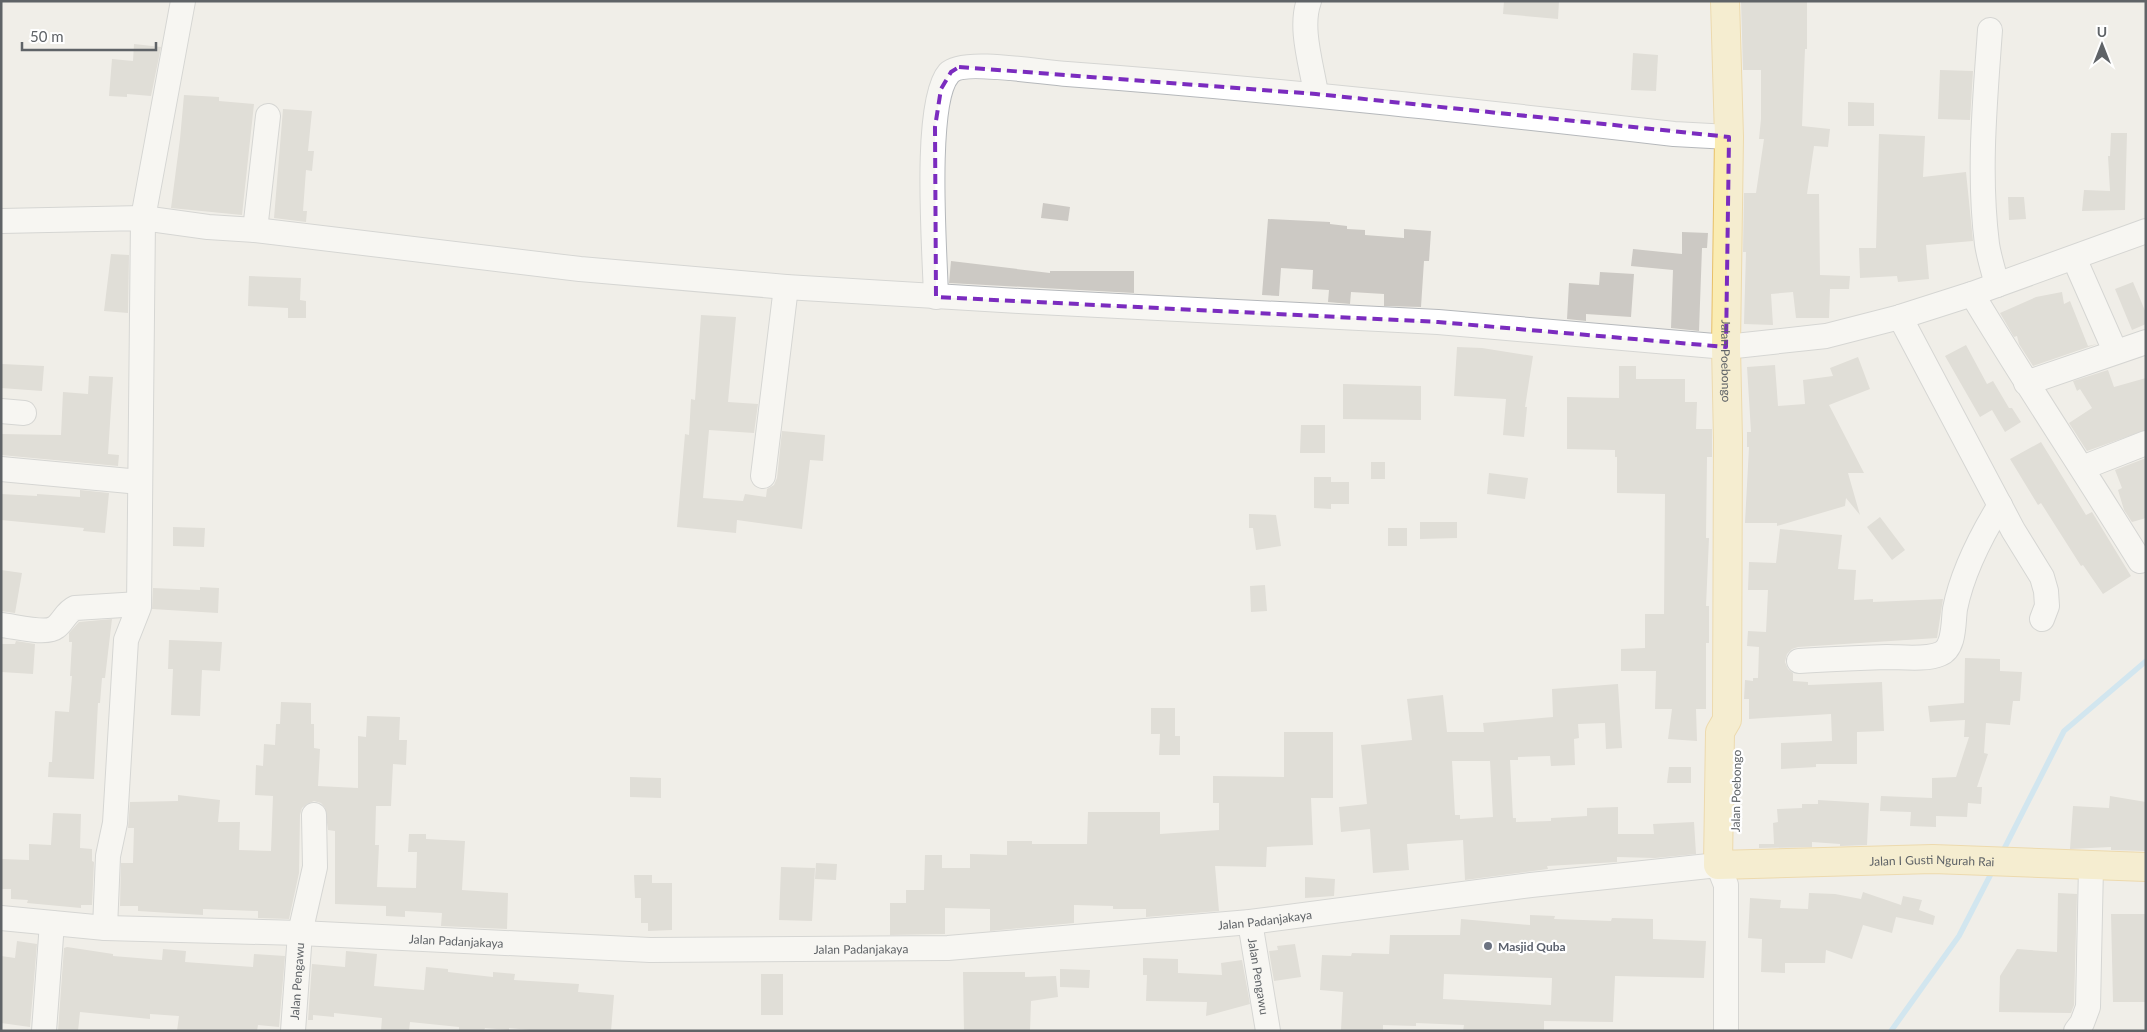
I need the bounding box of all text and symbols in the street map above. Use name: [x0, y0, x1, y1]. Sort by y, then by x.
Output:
scale bar: [22, 20, 156, 52]
north arrow: [2077, 20, 2127, 70]
text: U: [2097, 23, 2107, 40]
text: 50 m: [30, 27, 64, 45]
street label: Jalan Poebongo: [1718, 319, 1735, 403]
street label: Jalan Poebongo: [1728, 749, 1744, 832]
street label: Jalan I Gusti Ngurah Rai: [1869, 851, 1995, 869]
street label: Jalan Padanjakaya: [1217, 906, 1313, 932]
street label: Jalan Padanjakaya: [409, 931, 504, 950]
street label: Jalan Pengawu: [1245, 937, 1273, 1016]
place label: Masjid Quba: [1498, 939, 1566, 954]
marker: Masjid Quba: [1482, 940, 1494, 952]
street label: Jalan Padanjakaya: [814, 941, 908, 956]
street label: Jalan Pengawu: [286, 942, 307, 1020]

